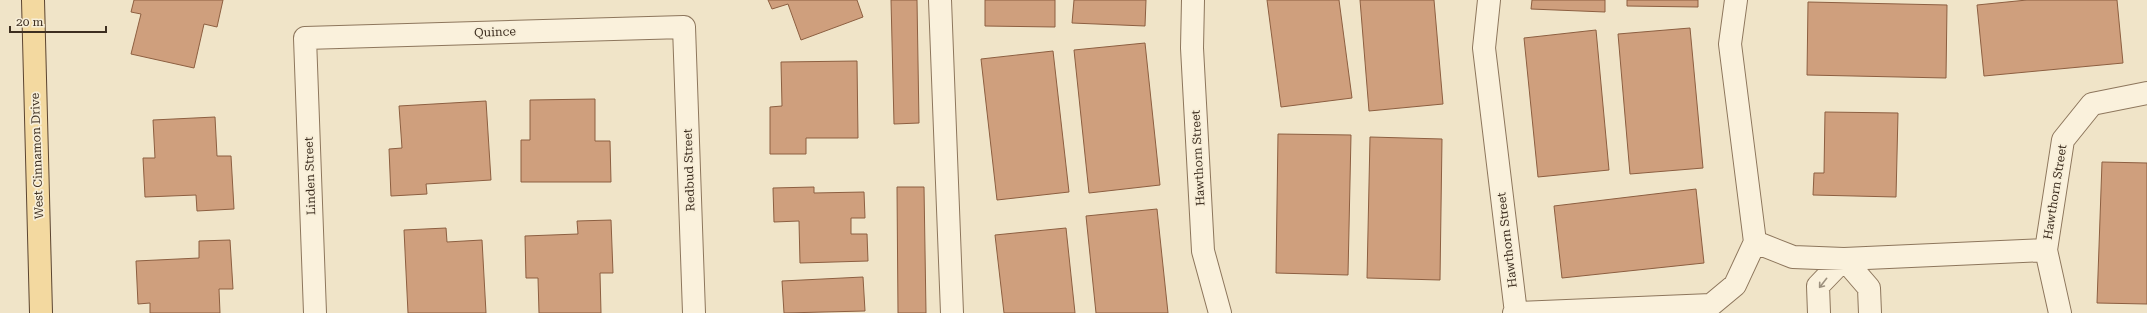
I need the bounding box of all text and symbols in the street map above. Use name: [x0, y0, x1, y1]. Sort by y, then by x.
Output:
scale bar: [10, 8, 106, 34]
text: 20 m: [16, 15, 43, 29]
street label: Quince: [474, 24, 517, 40]
street label: West Cinnamon Drive: [28, 92, 46, 219]
street label: Hawthorn Street: [1188, 109, 1208, 206]
street label: Redbud Street: [681, 128, 697, 212]
street label: Linden Street: [302, 136, 318, 215]
street label: Hawthorn Street: [2041, 143, 2070, 241]
street label: Hawthorn Street: [1494, 191, 1520, 289]
one-way arrow: [1818, 277, 1827, 288]

